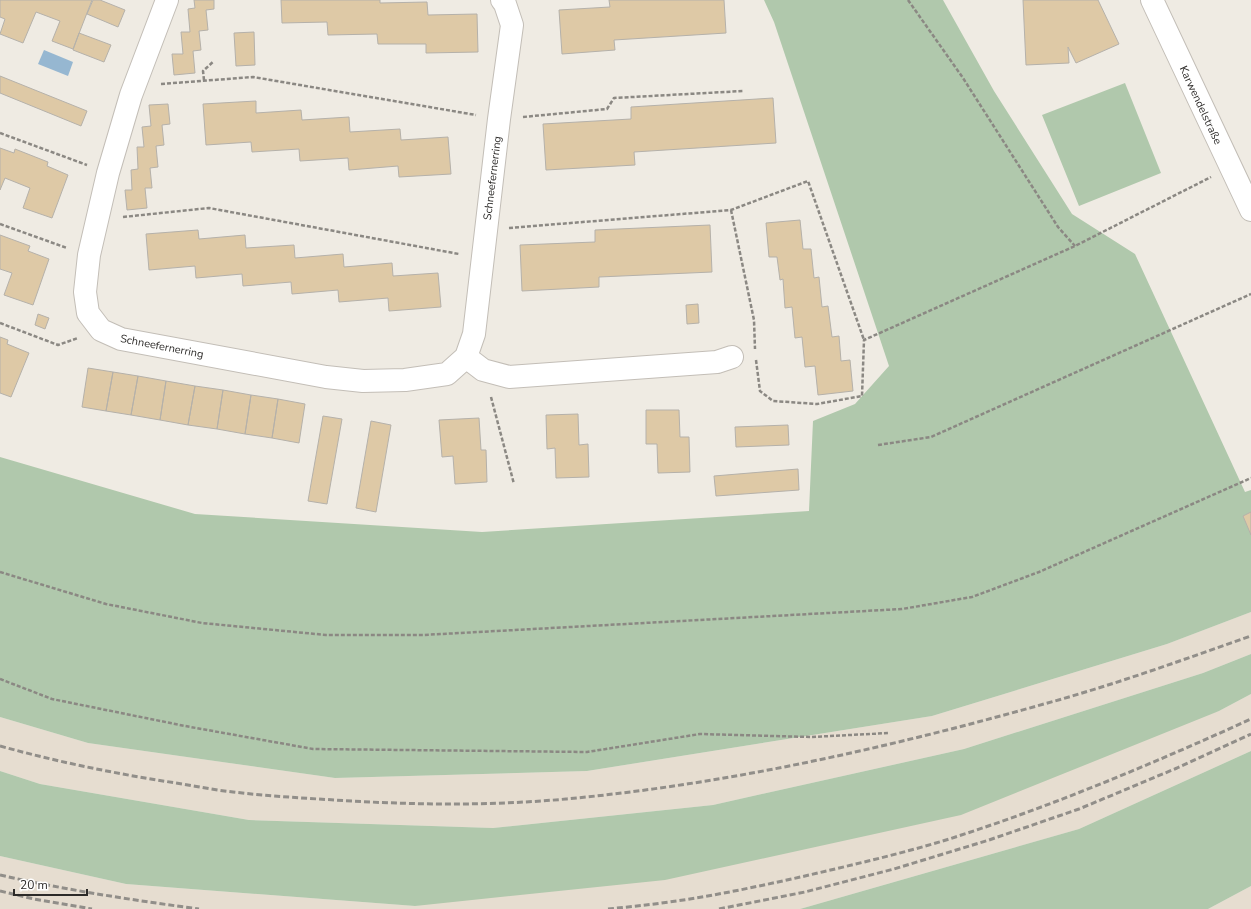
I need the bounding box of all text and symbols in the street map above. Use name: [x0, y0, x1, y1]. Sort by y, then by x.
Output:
street label: Karwendelstraße: [1176, 63, 1225, 147]
street label: Schneefernerring: [480, 135, 505, 221]
street label: Schneefernerring: [119, 331, 205, 362]
scale bar: [14, 871, 87, 897]
text: 20 m: [20, 877, 48, 893]

